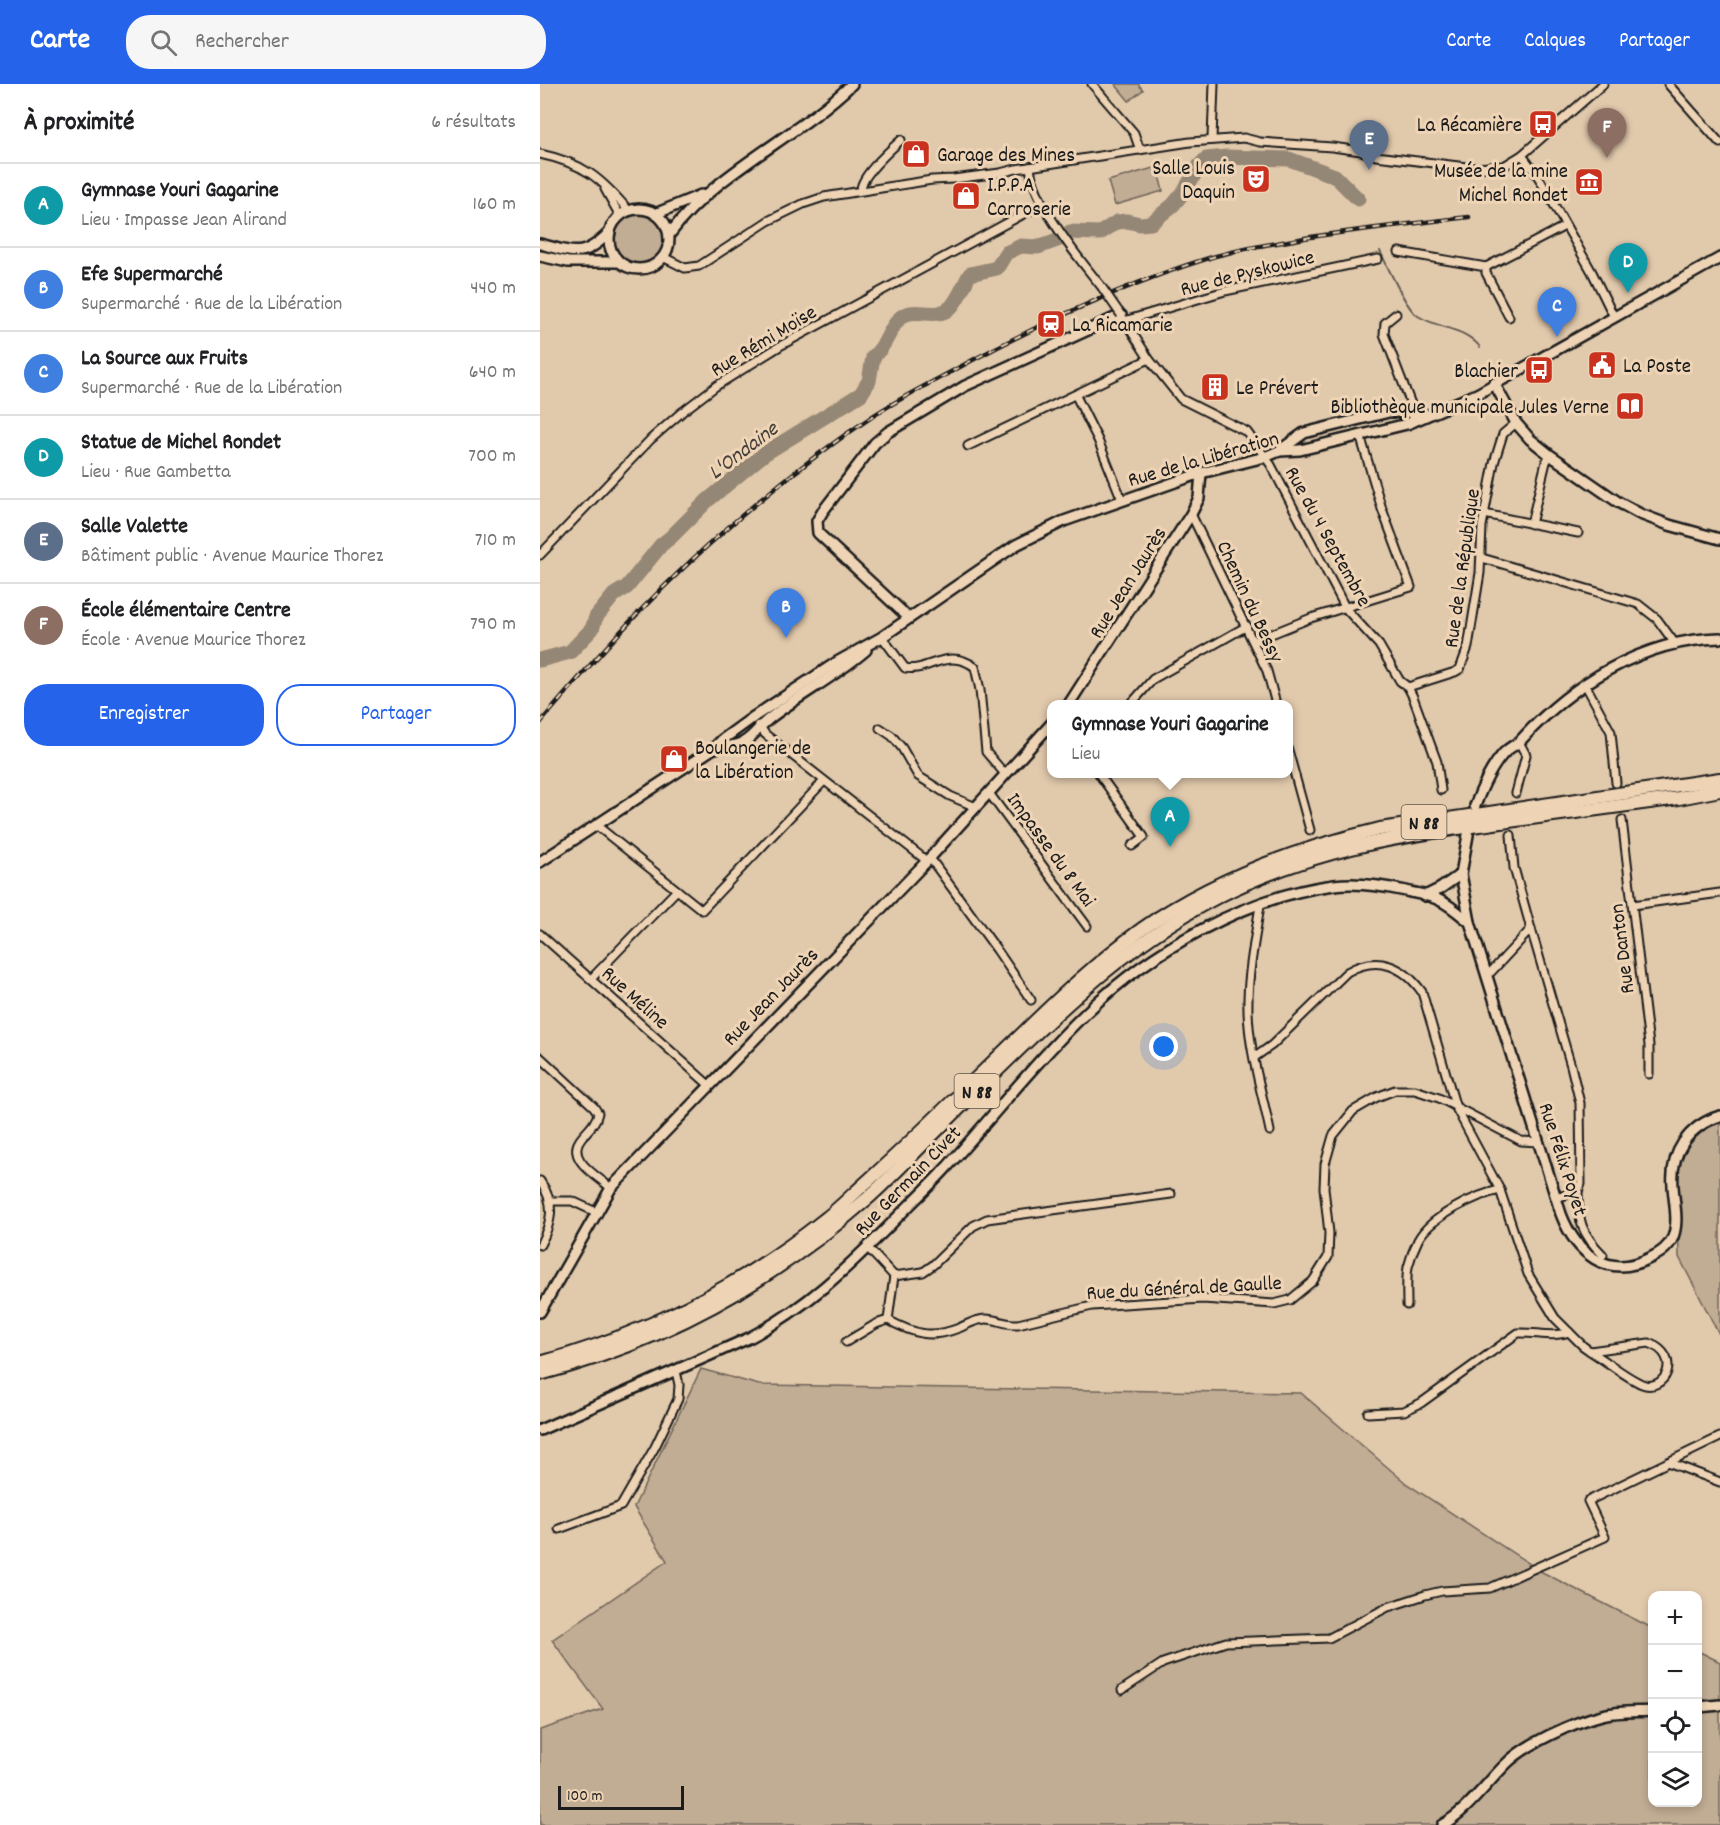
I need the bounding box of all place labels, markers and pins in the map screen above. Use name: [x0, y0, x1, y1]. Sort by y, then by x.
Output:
bus stop icon: La Récamière: [1527, 108, 1559, 140]
pin: F: [1588, 109, 1626, 158]
place label: La Récamière: [1417, 112, 1522, 142]
pin: E: [1350, 120, 1388, 170]
shop icon: Garage des Mines: [900, 138, 932, 170]
place label: Garage des Mines: [937, 142, 1075, 172]
place label: Salle Louis Daquin: [1152, 155, 1235, 209]
place label: Musée de la mine Michel Rondet: [1434, 158, 1568, 212]
theatre icon: Salle Louis Daquin: [1240, 163, 1272, 195]
museum icon: Musée de la mine Michel Rondet: [1573, 166, 1605, 198]
place label: I.P.P.A Carroserie: [987, 172, 1071, 226]
shop icon: I.P.P.A Carroserie: [950, 180, 982, 212]
pin: D: [1608, 244, 1648, 293]
pin: C: [1538, 288, 1576, 337]
station icon: La Ricamarie: [1035, 308, 1067, 340]
place label: La Ricamarie: [1072, 312, 1173, 342]
public building icon: La Poste: [1586, 349, 1618, 381]
place label: La Poste: [1623, 353, 1691, 383]
bus stop icon: Blachier: [1523, 354, 1555, 386]
place label: Blachier: [1454, 358, 1518, 388]
building icon: Le Prévert: [1199, 371, 1231, 403]
place label: Le Prévert: [1236, 375, 1319, 405]
library icon: Bibliothèque municipale Jules Verne: [1614, 390, 1646, 422]
place label: Bibliothèque municipale Jules Verne: [1331, 394, 1609, 424]
pin: B: [766, 588, 806, 638]
place label: Boulangerie de la Libération: [695, 735, 811, 789]
shop icon: Boulangerie de la Libération: [658, 743, 690, 775]
pin: A: [1150, 798, 1190, 847]

